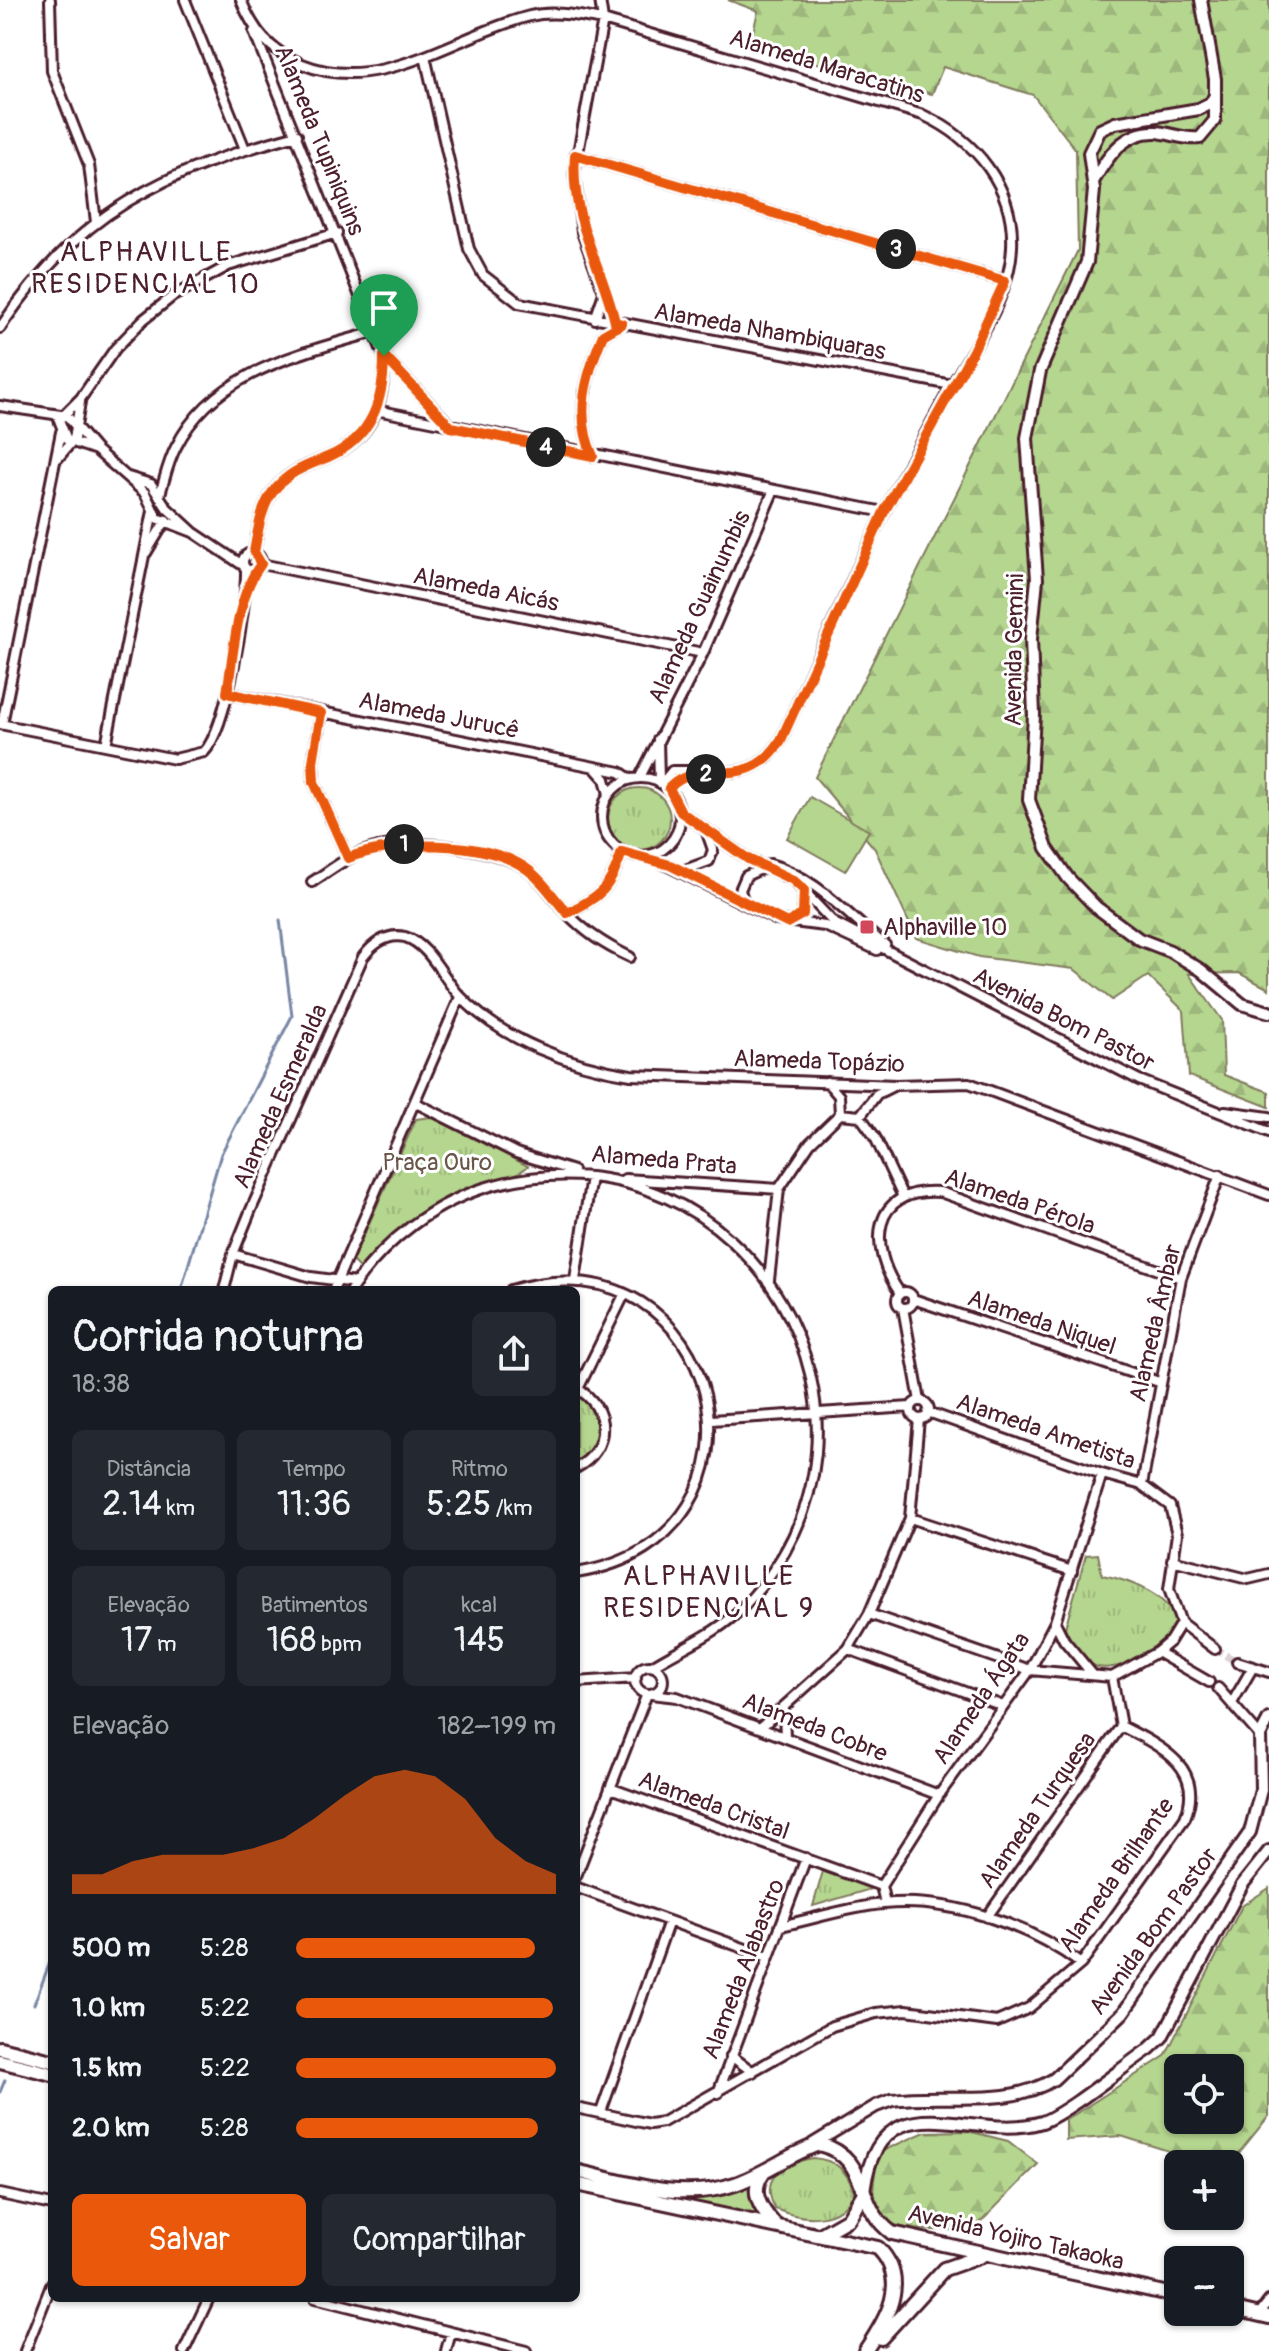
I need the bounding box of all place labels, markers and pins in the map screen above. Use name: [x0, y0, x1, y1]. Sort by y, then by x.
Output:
pin: 3: [876, 229, 916, 269]
pin: [350, 274, 418, 356]
pin: 4: [526, 427, 566, 467]
pin: 2: [686, 754, 726, 794]
pin: 1: [384, 824, 424, 864]
place label: Alphaville 10: [883, 913, 1007, 942]
marker: Alphaville 10: [858, 918, 876, 936]

